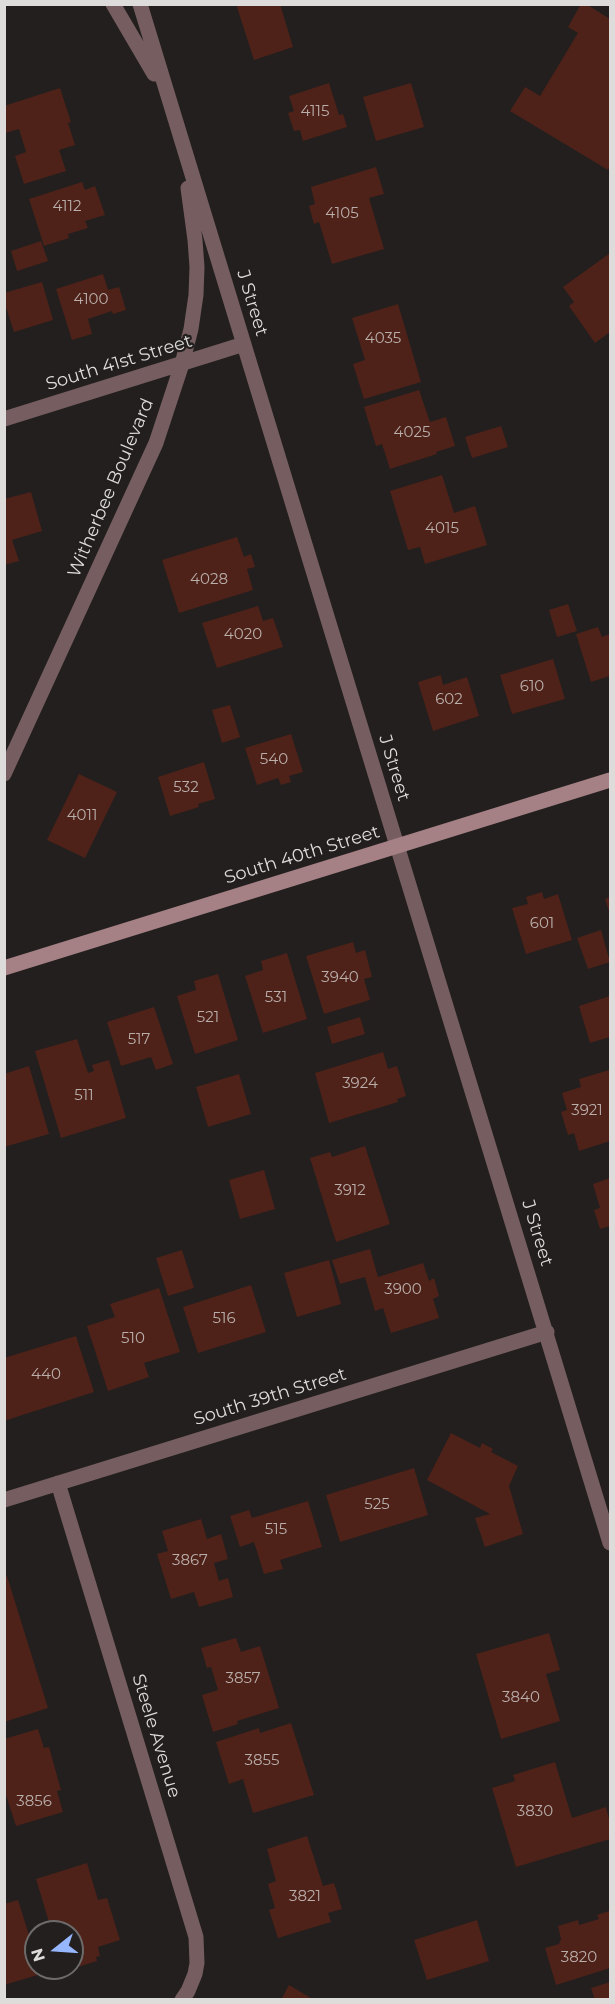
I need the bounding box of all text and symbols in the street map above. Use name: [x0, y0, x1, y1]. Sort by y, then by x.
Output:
house number: 4115: [301, 103, 329, 121]
house number: 4112: [53, 198, 81, 216]
house number: 4105: [325, 205, 359, 223]
street label: J Street: [232, 267, 272, 339]
house number: 4100: [74, 291, 108, 309]
street label: South 41st Street: [43, 330, 195, 396]
house number: 4035: [365, 330, 401, 348]
street label: Witherbee Boulevard: [64, 395, 158, 581]
house number: 4025: [394, 424, 430, 442]
house number: 4015: [425, 520, 459, 538]
house number: 4028: [190, 571, 228, 589]
house number: 4020: [224, 626, 262, 644]
house number: 610: [520, 678, 544, 696]
house number: 602: [435, 691, 463, 709]
street label: J Street: [374, 732, 414, 804]
house number: 540: [260, 751, 288, 769]
house number: 532: [173, 779, 199, 797]
house number: 4011: [67, 807, 97, 825]
street label: South 40th Street: [222, 821, 382, 889]
house number: 601: [530, 915, 554, 933]
house number: 3940: [321, 969, 359, 987]
house number: 531: [265, 989, 287, 1007]
house number: 521: [197, 1009, 219, 1027]
house number: 517: [128, 1031, 150, 1049]
house number: 3924: [342, 1075, 378, 1093]
house number: 511: [74, 1087, 94, 1105]
house number: 3921: [571, 1102, 603, 1120]
house number: 3912: [334, 1182, 366, 1200]
street label: J Street: [517, 1197, 557, 1269]
house number: 3900: [384, 1281, 422, 1299]
house number: 516: [212, 1310, 236, 1328]
house number: 510: [121, 1330, 145, 1348]
street label: South 39th Street: [191, 1363, 349, 1431]
house number: 440: [31, 1366, 61, 1384]
house number: 525: [364, 1496, 390, 1514]
house number: 515: [265, 1521, 287, 1539]
house number: 3867: [172, 1552, 208, 1570]
house number: 3857: [225, 1670, 261, 1688]
street label: Steele Avenue: [127, 1672, 185, 1800]
house number: 3840: [502, 1689, 540, 1707]
house number: 3855: [245, 1752, 279, 1770]
house number: 3856: [16, 1793, 52, 1811]
house number: 3830: [517, 1803, 553, 1821]
house number: 3821: [289, 1888, 321, 1906]
north arrow: [24, 1920, 84, 1980]
text: N: [27, 1946, 49, 1964]
house number: 3820: [561, 1949, 597, 1967]

